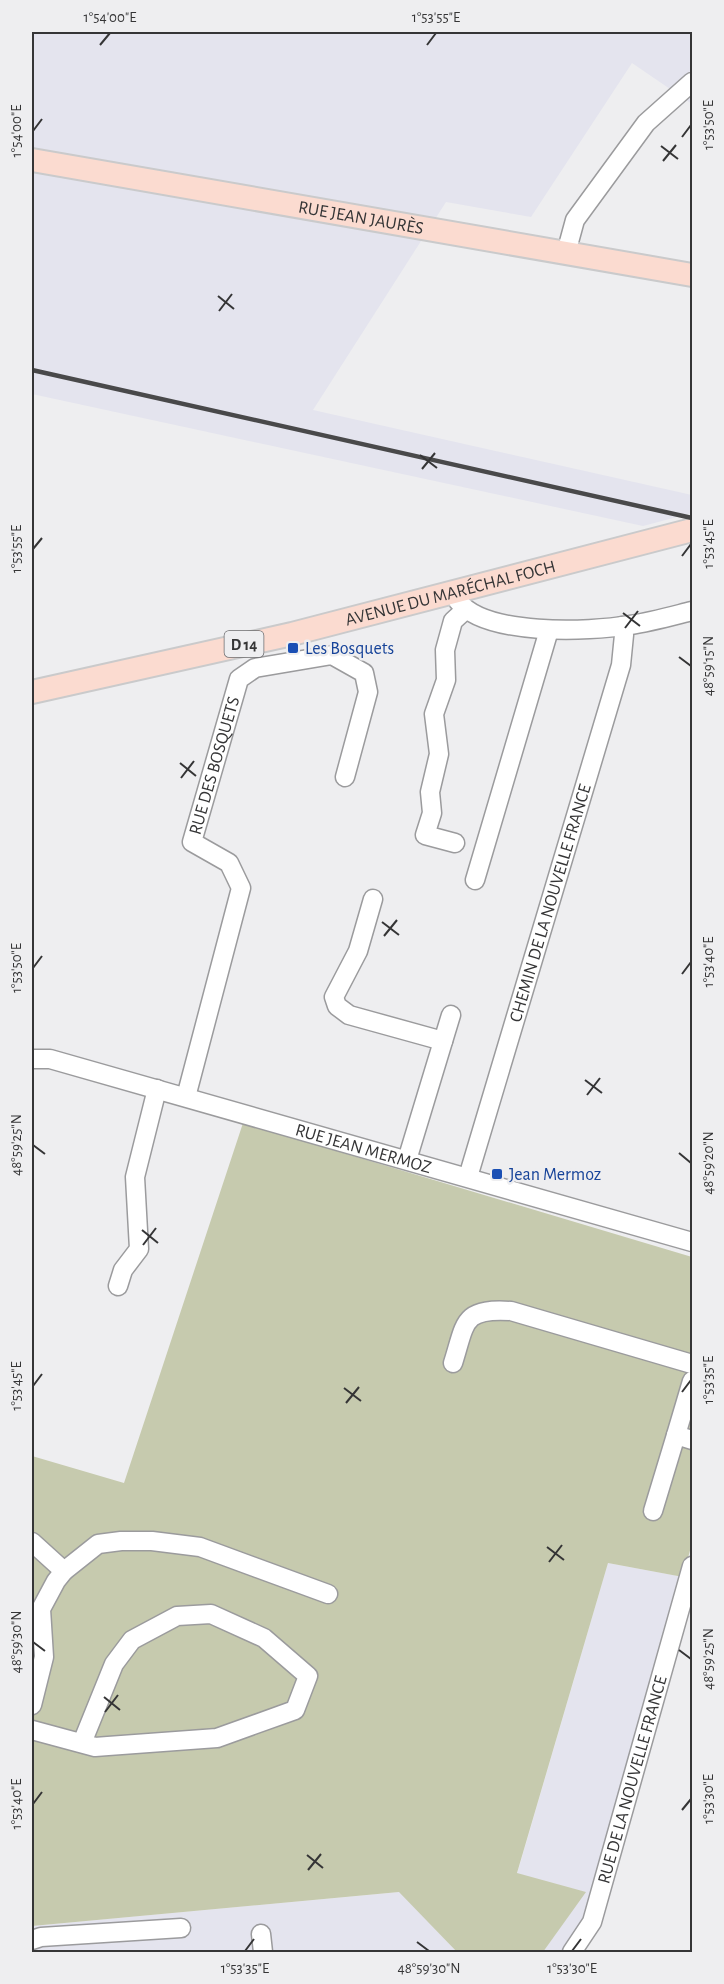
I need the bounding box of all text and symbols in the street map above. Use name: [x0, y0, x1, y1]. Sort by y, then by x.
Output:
text: 1°54'00"E: [84, 10, 136, 25]
text: 1°53'55"E: [412, 10, 460, 25]
text: 1°53'50"E: [701, 100, 716, 150]
text: 1°54'00"E: [9, 105, 24, 157]
street label: RUE JEAN JAURÈS: [297, 199, 425, 238]
text: 1°53'45"E: [701, 519, 716, 569]
text: 1°53'55"E: [9, 525, 24, 573]
street label: AVENUE DU MARÉCHAL FOCH: [344, 558, 558, 630]
road number: D 14: [224, 631, 264, 657]
text: 48°59'15"N: [701, 636, 716, 696]
place label: Les Bosquets: [305, 640, 394, 658]
marker: Les Bosquets: [286, 641, 300, 655]
street label: RUE DES BOSQUETS: [187, 695, 243, 837]
street label: CHEMIN DE LA NOUVELLE FRANCE: [507, 782, 595, 1024]
text: 1°53'40"E: [701, 936, 716, 988]
text: 1°53'50"E: [9, 943, 24, 993]
text: 48°59'25"N: [9, 1114, 24, 1176]
street label: RUE JEAN MERMOZ: [293, 1121, 433, 1177]
text: 48°59'20"N: [701, 1131, 716, 1195]
place label: Jean Mermoz: [509, 1166, 601, 1184]
marker: Jean Mermoz: [490, 1167, 504, 1181]
text: 1°53'35"E: [701, 1356, 716, 1404]
text: 1°53'45"E: [9, 1361, 24, 1411]
text: 48°59'30"N: [9, 1610, 24, 1674]
text: 48°59'25"N: [701, 1628, 716, 1690]
street label: RUE DE LA NOUVELLE FRANCE: [595, 1673, 671, 1886]
text: 1°53'30"E: [701, 1774, 716, 1824]
text: 1°53'40"E: [9, 1778, 24, 1830]
text: 1°53'35"E: [221, 1961, 269, 1976]
text: 48°59'30"N: [397, 1961, 461, 1976]
text: 1°53'30"E: [547, 1961, 597, 1976]

